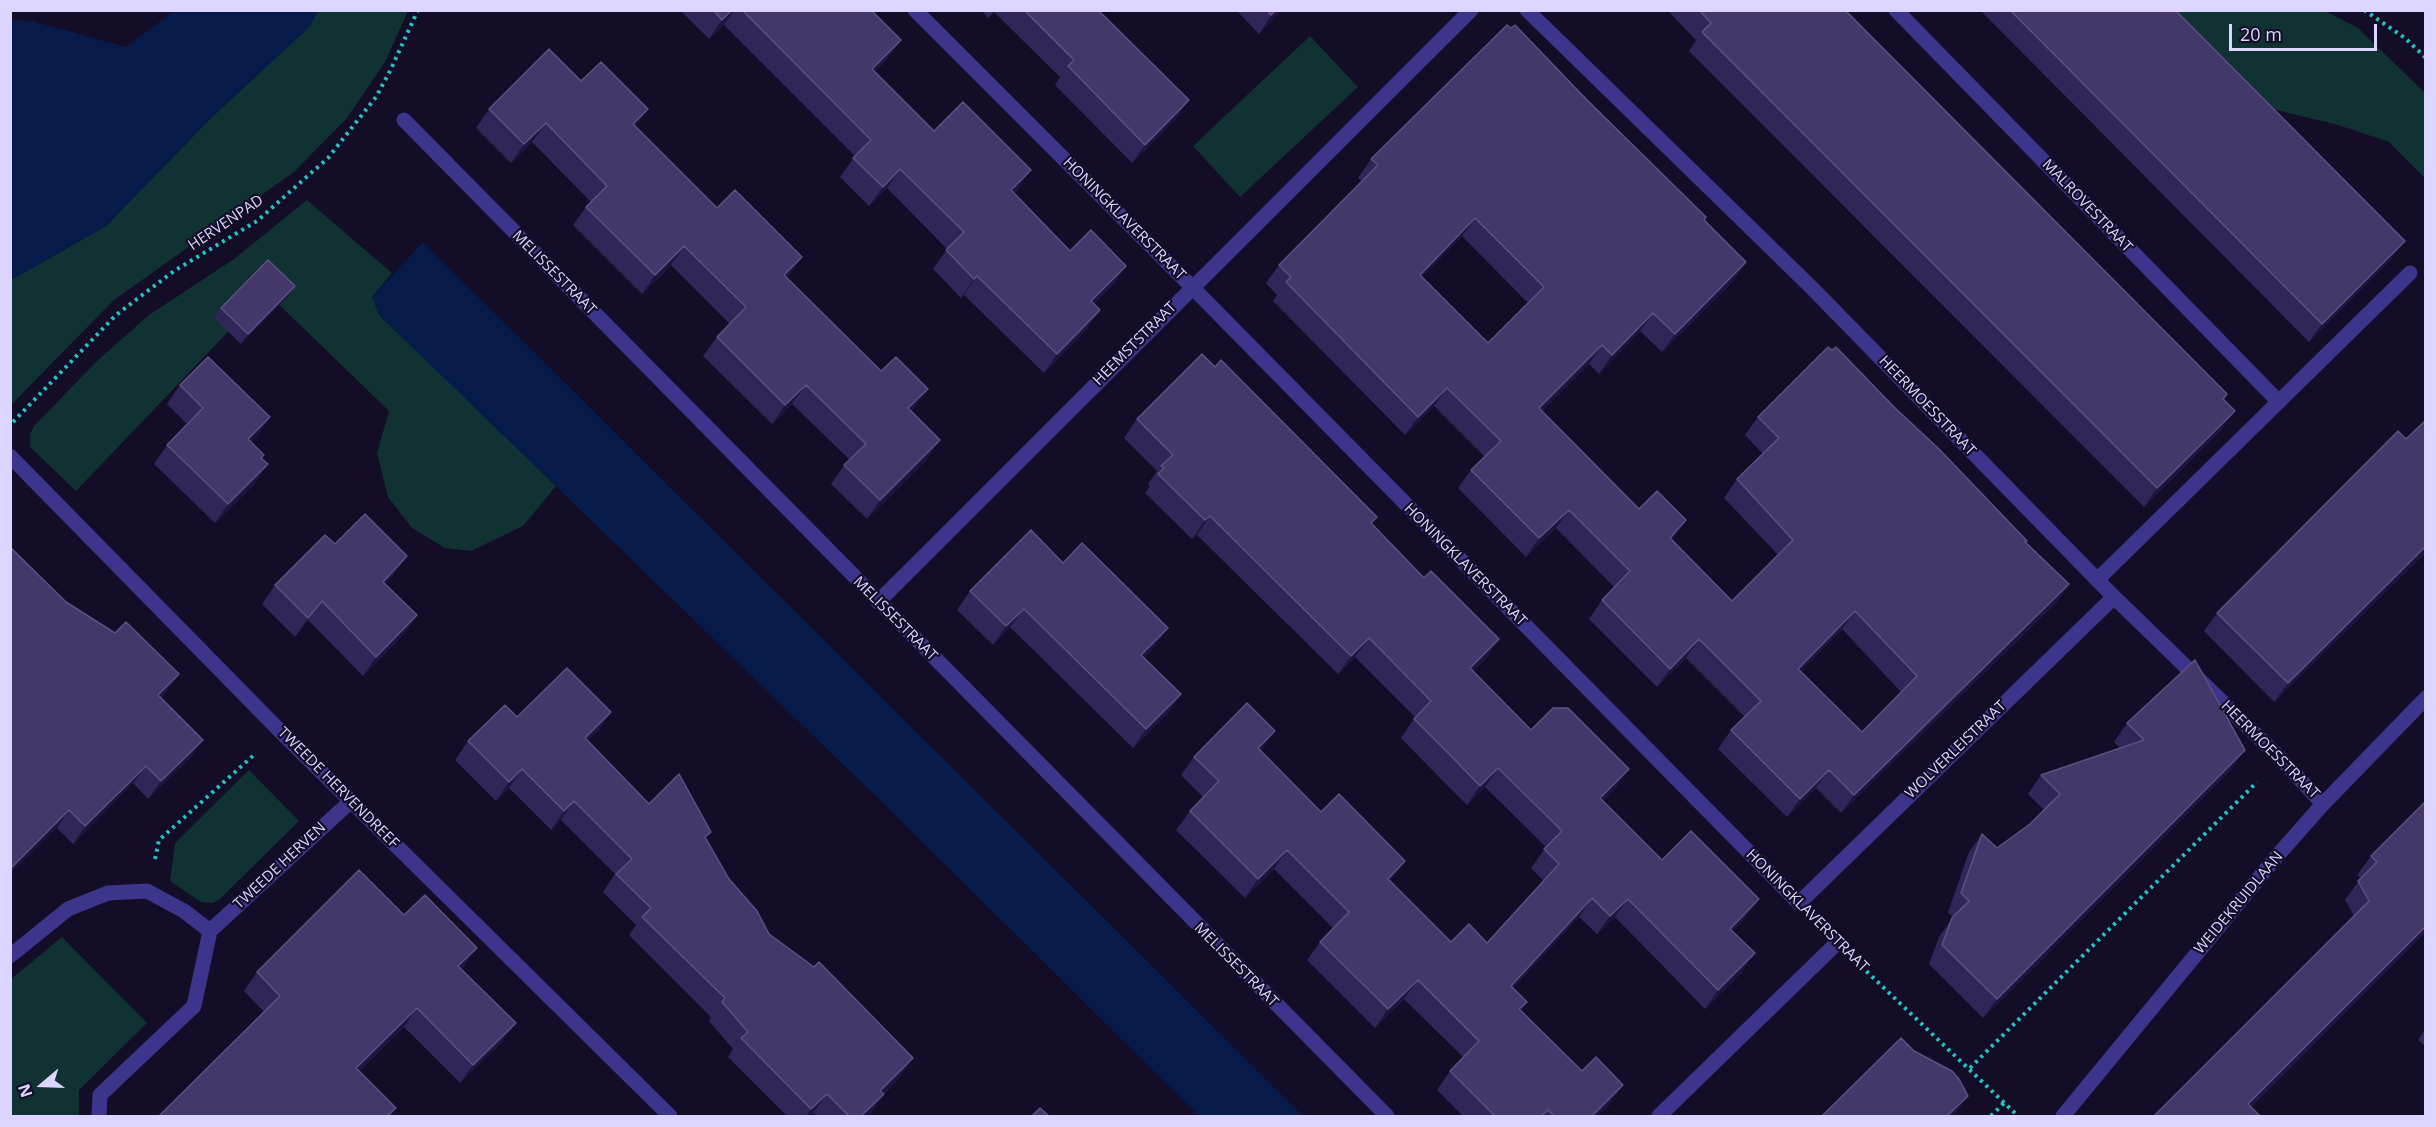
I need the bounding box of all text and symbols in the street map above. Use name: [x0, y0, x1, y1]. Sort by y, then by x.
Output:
scale bar: [2232, 12, 2380, 50]
text: 20 m: [2240, 22, 2282, 46]
street label: HONINGKLAVERSTRAAT: [1059, 154, 1189, 284]
street label: MALROVESTRAAT: [2038, 156, 2136, 256]
street label: HERVENPAD: [185, 191, 267, 255]
street label: MELISSESTRAAT: [508, 227, 600, 319]
street label: HEEMSTSTRAAT: [1090, 299, 1180, 389]
street label: HEERMOESSTRAAT: [1875, 352, 1979, 460]
street label: HONINGKLAVERSTRAAT: [1400, 500, 1530, 630]
street label: MELISSESTRAAT: [849, 573, 941, 665]
street label: WOLVERLEISTRAAT: [1902, 697, 2010, 803]
street label: HEERMOESSTRAAT: [2217, 697, 2323, 803]
street label: TWEEDE HERVENDREEF: [274, 724, 402, 852]
street label: TWEEDE HERVEN: [230, 819, 330, 913]
street label: HONINGKLAVERSTRAAT: [1742, 846, 1872, 976]
street label: WEIDEKRUIDLAAN: [2191, 848, 2287, 958]
street label: MELISSESTRAAT: [1190, 919, 1282, 1011]
north arrow: [12, 1055, 72, 1115]
text: N: [12, 1081, 38, 1101]

